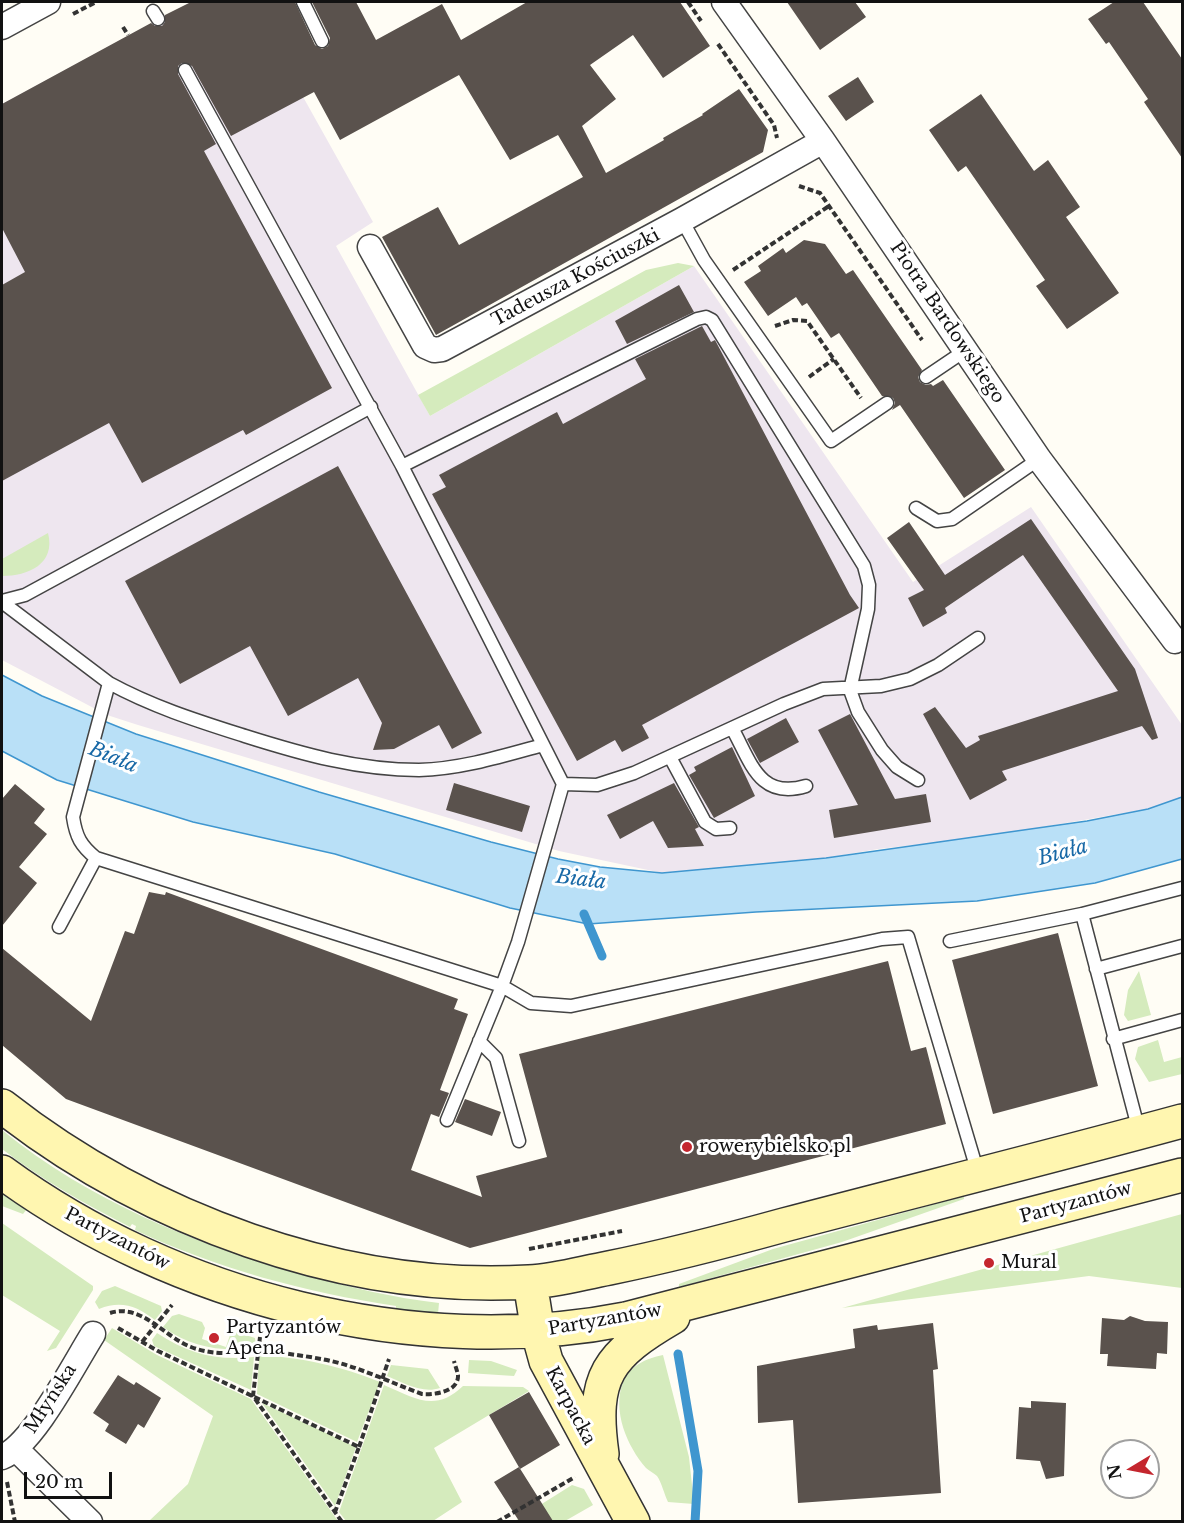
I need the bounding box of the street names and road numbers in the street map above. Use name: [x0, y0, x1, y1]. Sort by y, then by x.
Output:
street label: Tadeusza Kościuszki: [488, 225, 664, 331]
street label: Piotra Bardowskiego: [885, 238, 1009, 408]
street label: Partyzantów: [1018, 1178, 1134, 1228]
street label: Partyzantów: [61, 1203, 173, 1275]
street label: Partyzantów: [547, 1299, 663, 1341]
street label: Młyńska: [21, 1360, 81, 1438]
street label: Karpacka: [540, 1363, 600, 1449]

